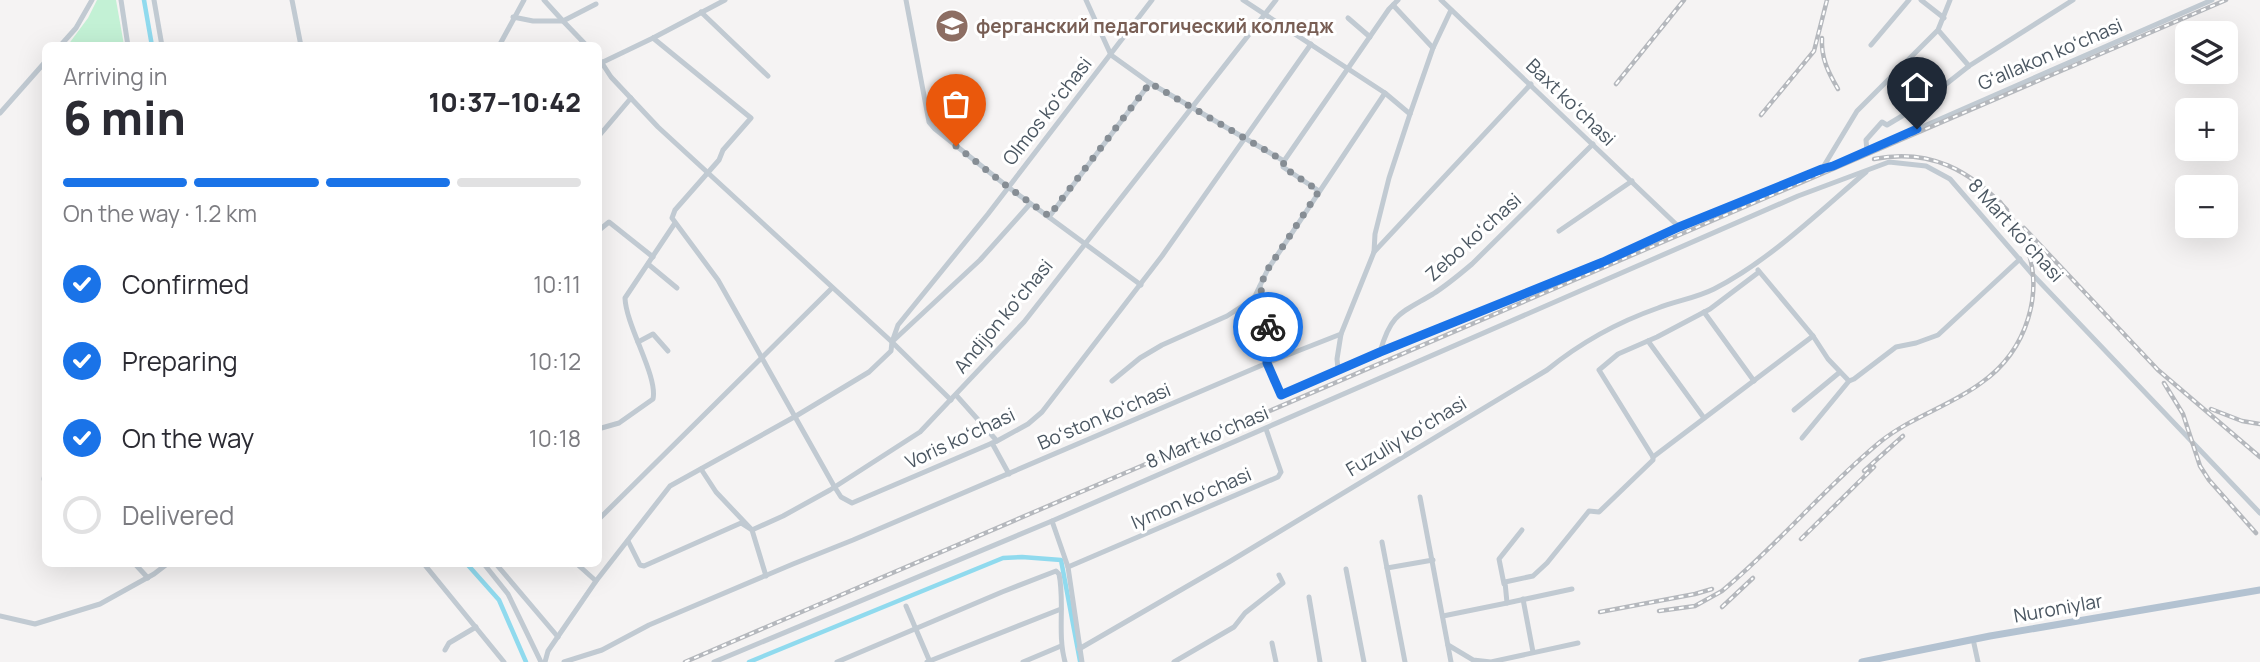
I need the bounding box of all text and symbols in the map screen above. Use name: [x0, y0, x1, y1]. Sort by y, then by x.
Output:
school or university icon: ферганский педагогический колледж: [933, 7, 971, 45]
street label: Gʻallakon koʻchasi: [1974, 12, 2126, 96]
place label: ферганский педагогический колледж: [976, 13, 1334, 39]
map controls: [2175, 21, 2238, 238]
button: layers: [2175, 21, 2238, 84]
street label: Olmos koʻchasi: [997, 52, 1097, 170]
street label: Baxt koʻchasi: [1521, 53, 1621, 151]
pin: [1887, 57, 1947, 129]
text: Arriving in: [63, 60, 168, 92]
icon: home: [1898, 68, 1936, 106]
pin: [926, 74, 986, 146]
text: 10:37–10:42: [429, 84, 581, 120]
icon: bag: [937, 85, 975, 123]
text: 6 min: [63, 86, 186, 149]
button: +: [2175, 98, 2238, 161]
street label: 8 Mart koʻchasi: [1962, 173, 2070, 287]
button: −: [2175, 175, 2238, 238]
street label: Zebo koʻchasi: [1420, 187, 1526, 287]
text: On the way · 1.2 km: [63, 197, 257, 229]
street label: Andijon koʻchasi: [948, 253, 1058, 379]
icon: check: [63, 265, 101, 303]
text: Confirmed: [122, 266, 249, 302]
text: 10:11: [533, 268, 581, 300]
courier: [1233, 292, 1303, 362]
icon: bike: [1249, 308, 1287, 346]
icon: check: [63, 342, 101, 380]
text: Preparing: [122, 343, 238, 379]
text: 10:12: [529, 345, 581, 377]
street label: Boʻston koʻchasi: [1034, 376, 1174, 456]
street label: Fuzuliy koʻchasi: [1341, 390, 1471, 482]
street label: 8 Mart koʻchasi: [1142, 399, 1272, 475]
street label: Voris koʻchasi: [901, 401, 1019, 475]
icon: check: [63, 419, 101, 457]
text: On the way: [122, 420, 254, 456]
text: 10:18: [529, 422, 581, 454]
street label: Iymon koʻchasi: [1127, 461, 1255, 535]
text: Delivered: [122, 497, 234, 533]
street label: Nuroniylar: [2012, 587, 2105, 629]

